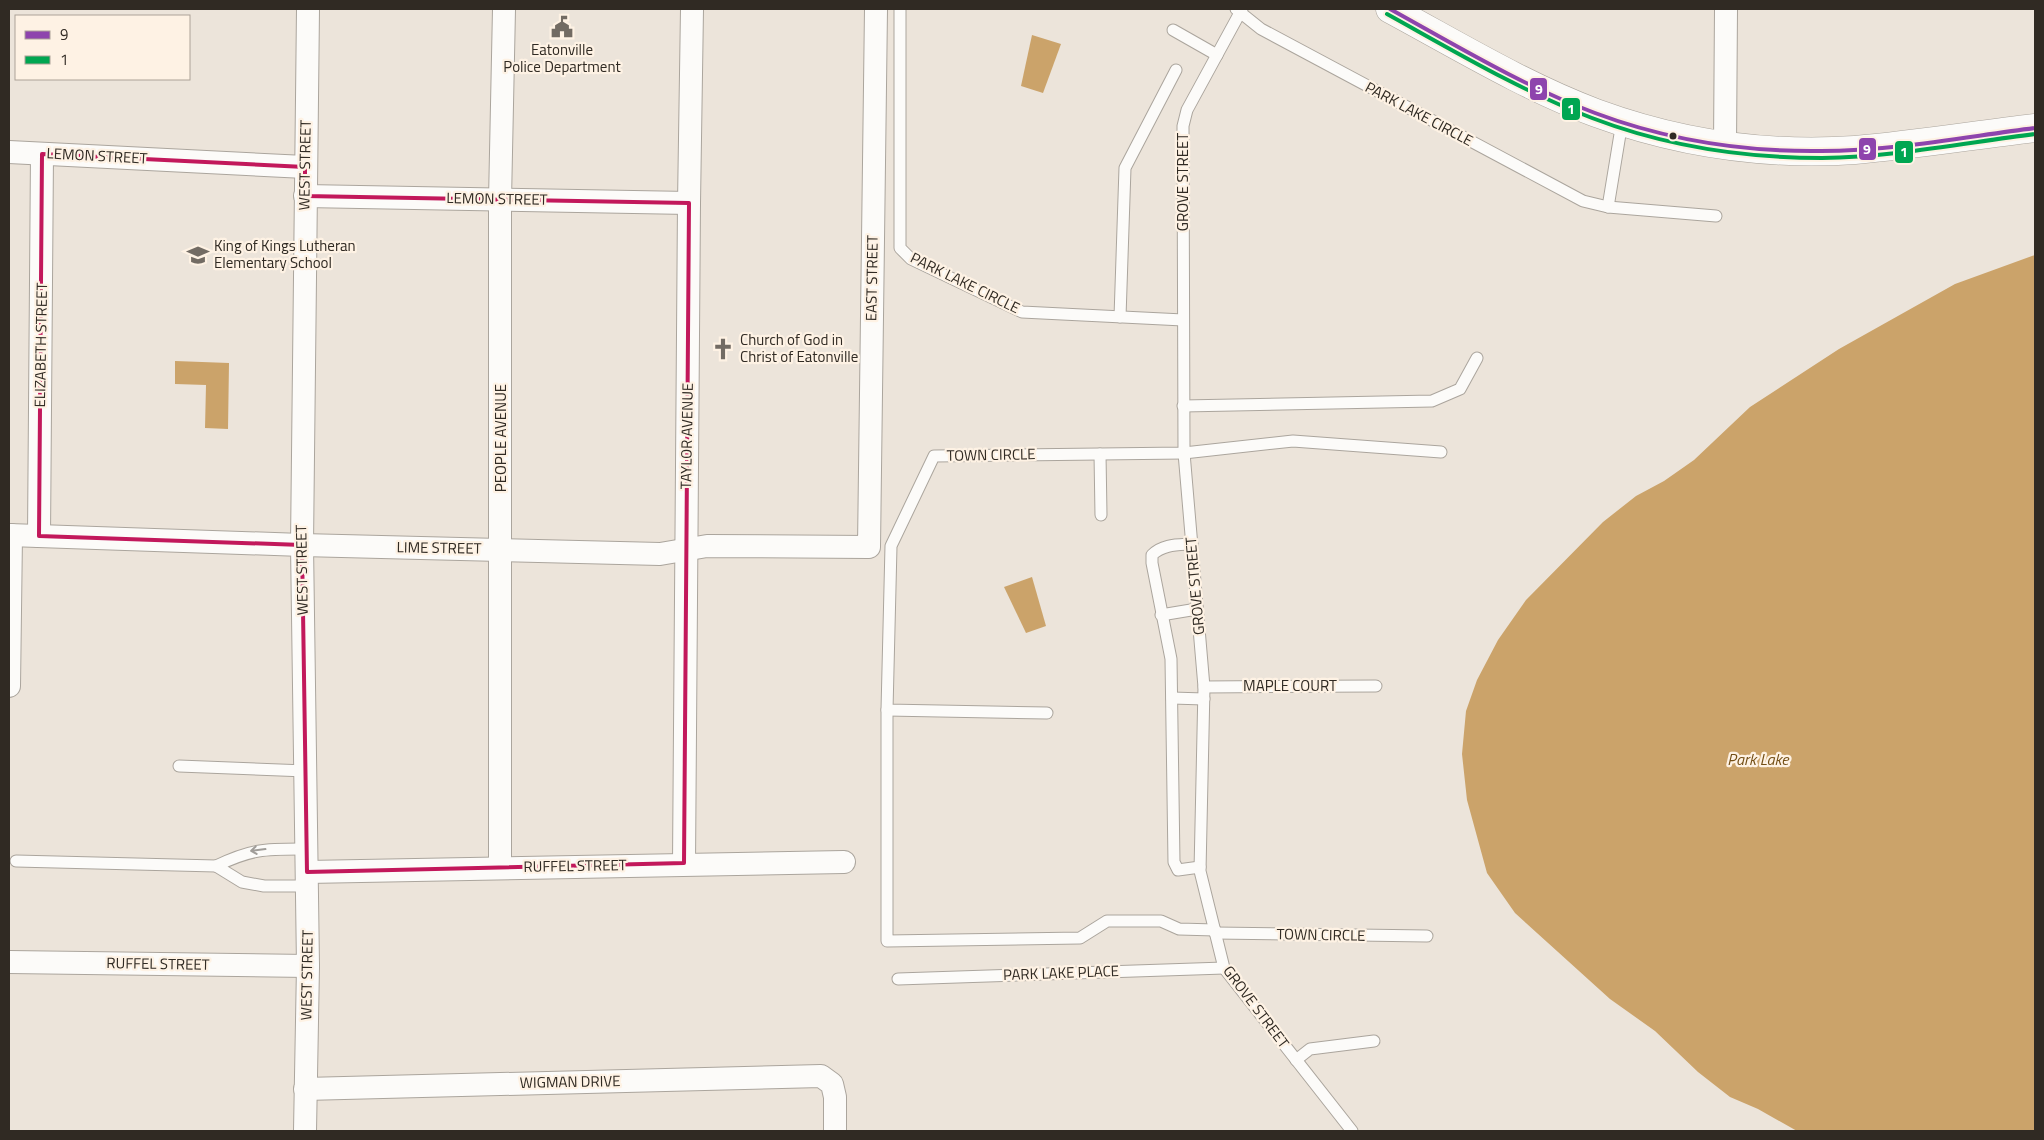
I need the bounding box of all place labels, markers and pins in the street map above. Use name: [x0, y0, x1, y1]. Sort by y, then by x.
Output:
public building icon: Eatonville Police Department: [549, 14, 575, 40]
place label: Eatonville Police Department: [503, 38, 621, 78]
unlabelled marker: [1668, 131, 1678, 141]
place label: King of Kings Lutheran Elementary School: [214, 234, 356, 274]
school or university icon: King of Kings Lutheran Elementary School: [185, 242, 211, 268]
place label: Church of God in Christ of Eatonville: [740, 328, 858, 368]
church icon: Church of God in Christ of Eatonville: [710, 336, 736, 362]

